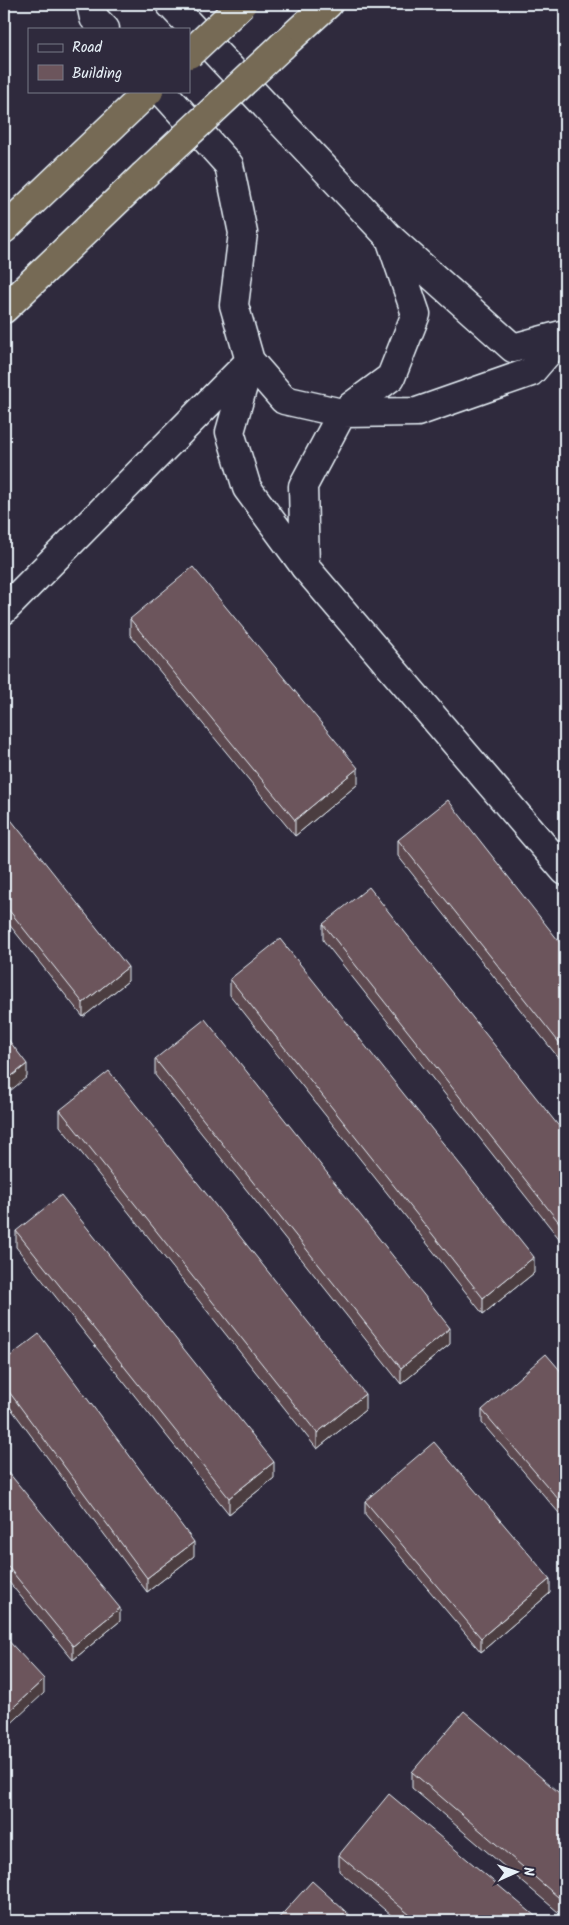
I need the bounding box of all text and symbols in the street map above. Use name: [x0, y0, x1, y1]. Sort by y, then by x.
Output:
legend: [28, 28, 190, 92]
text: Road: [72, 36, 103, 60]
text: Building: [72, 62, 122, 86]
north arrow: [492, 1848, 542, 1898]
text: N: [517, 1866, 539, 1877]

